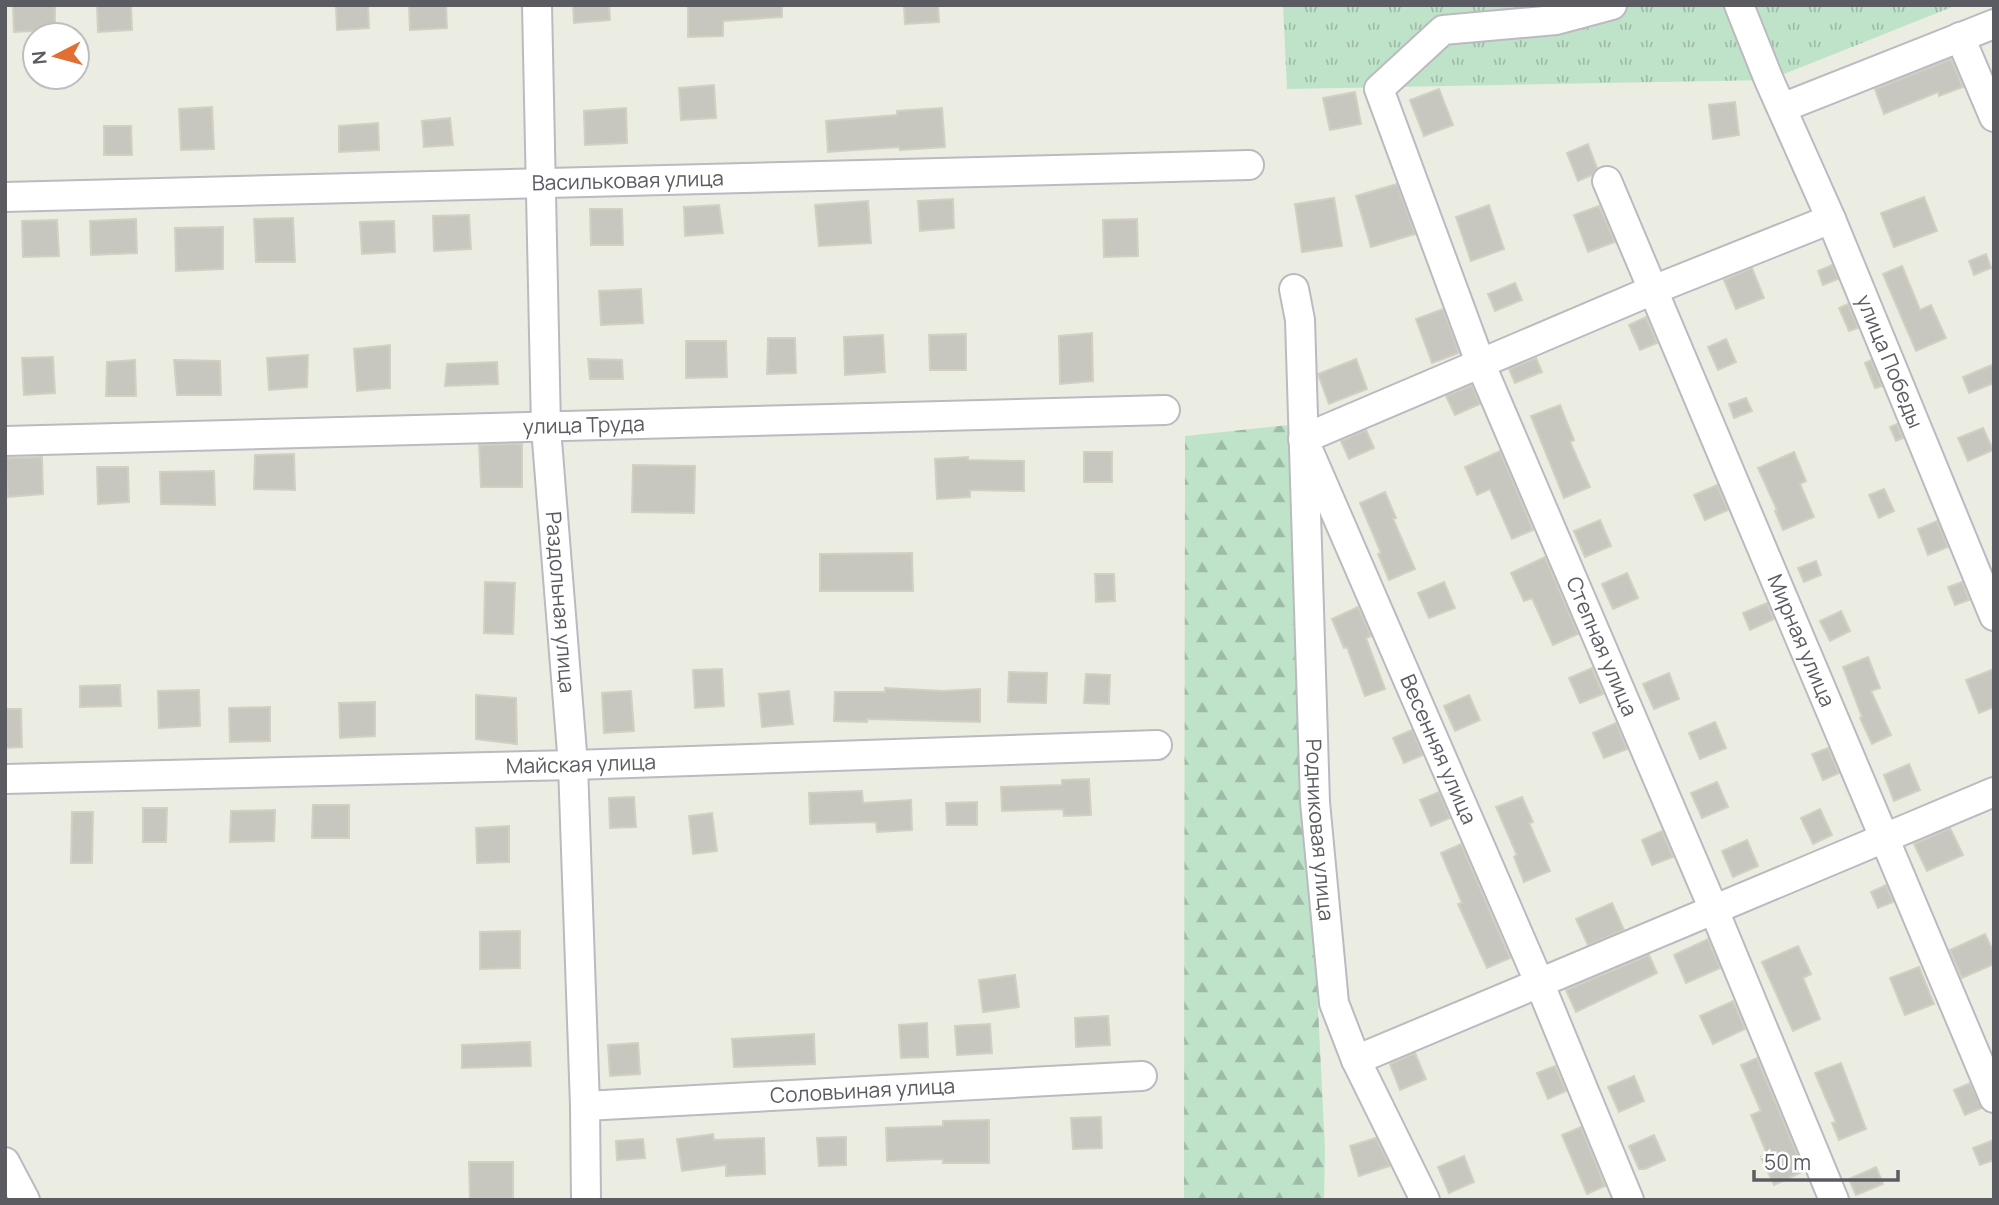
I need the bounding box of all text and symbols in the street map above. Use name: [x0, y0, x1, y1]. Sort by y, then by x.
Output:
north arrow: [21, 21, 91, 91]
text: N: [25, 50, 53, 66]
street label: Васильковая улица: [531, 164, 724, 196]
street label: улица Победы: [1851, 290, 1930, 432]
street label: улица Труда: [522, 409, 645, 440]
street label: Раздольная улица: [540, 510, 582, 694]
street label: Мирная улица: [1762, 570, 1842, 711]
street label: Степная улица: [1560, 572, 1645, 720]
street label: Весенняя улица: [1394, 670, 1484, 828]
street label: Родниковая улица: [1300, 738, 1341, 922]
street label: Майская улица: [505, 747, 656, 780]
street label: Соловьиная улица: [769, 1071, 956, 1109]
scale bar: [1754, 1138, 1898, 1182]
text: 50 m: [1764, 1148, 1811, 1176]

